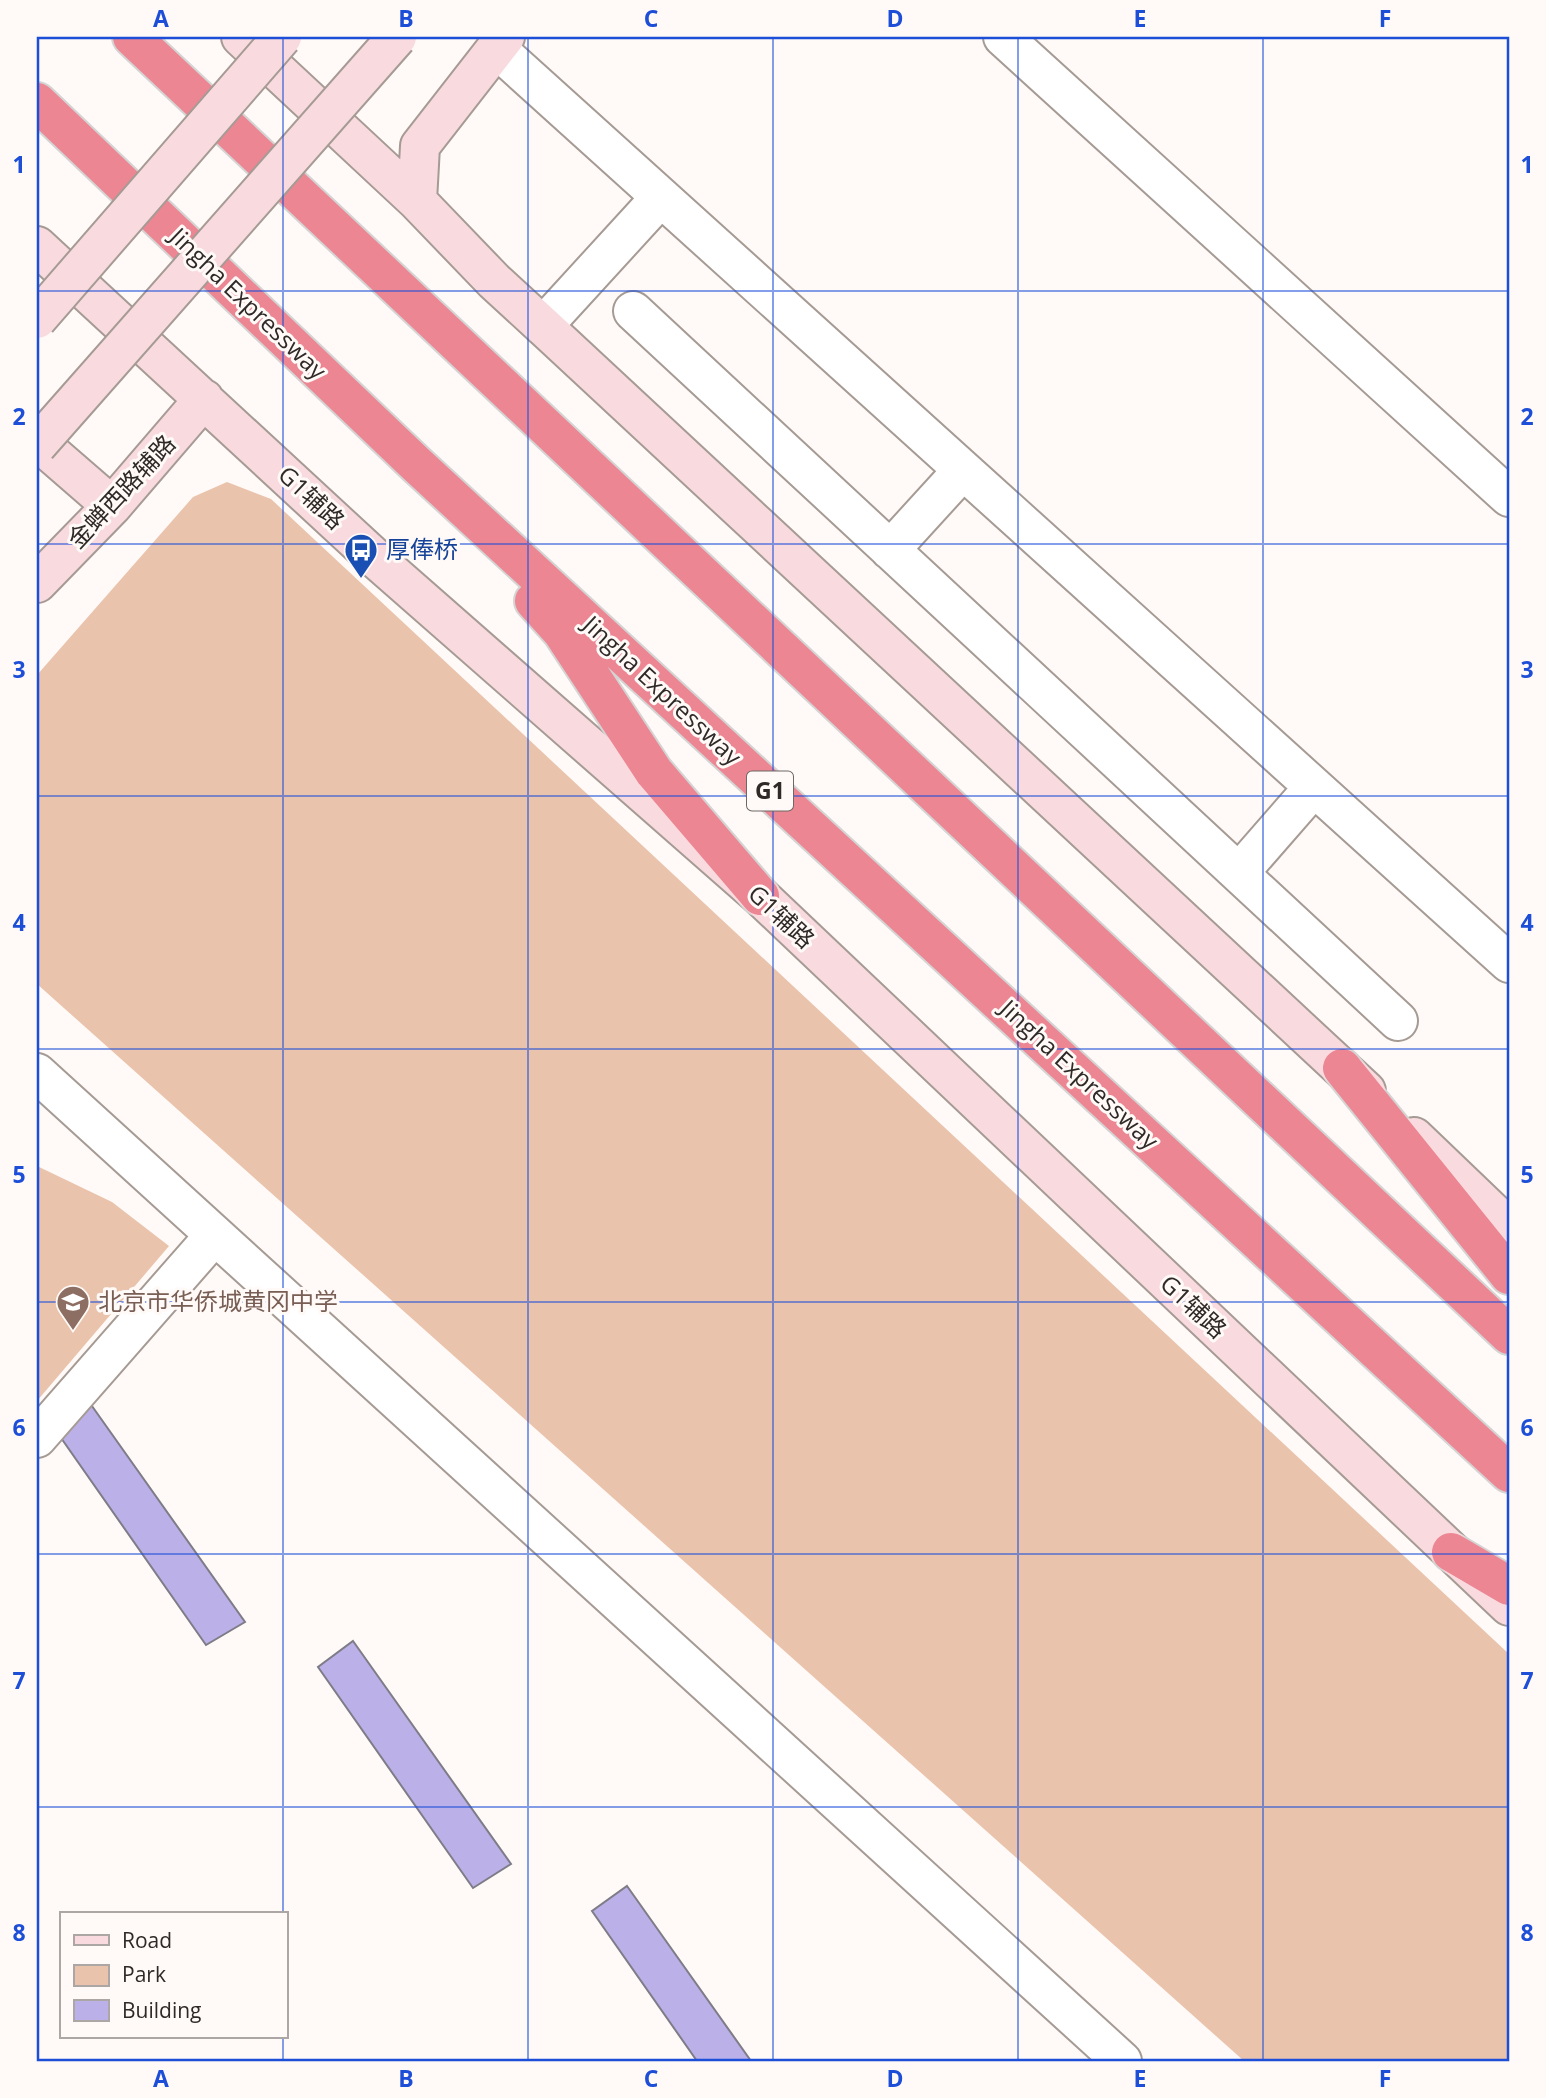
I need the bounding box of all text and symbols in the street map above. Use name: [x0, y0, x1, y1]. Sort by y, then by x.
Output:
text: A: [153, 2, 169, 34]
text: B: [398, 2, 414, 34]
text: C: [644, 2, 658, 34]
text: D: [886, 2, 904, 34]
text: E: [1134, 2, 1146, 34]
text: F: [1379, 2, 1391, 34]
text: 1: [12, 148, 26, 180]
text: 1: [1520, 148, 1534, 180]
street label: Jingha Expressway: [162, 218, 335, 387]
text: 2: [12, 400, 26, 432]
text: 2: [1520, 400, 1534, 432]
street label: 金蝉西路辅路: [60, 427, 182, 555]
street label: G1辅路: [272, 458, 352, 536]
bus stop icon: 厚俸桥: [342, 531, 380, 580]
place label: 厚俸桥: [386, 532, 458, 565]
street label: Jingha Expressway: [575, 606, 750, 773]
text: 3: [12, 653, 26, 685]
text: 3: [1520, 653, 1534, 685]
road number: G1: [747, 772, 793, 810]
street label: G1辅路: [742, 877, 822, 955]
text: 4: [12, 906, 26, 938]
text: 4: [1520, 906, 1534, 938]
street label: Jingha Expressway: [992, 990, 1167, 1157]
text: 5: [12, 1158, 26, 1190]
text: 5: [1520, 1158, 1534, 1190]
street label: G1辅路: [1154, 1267, 1234, 1345]
school or university icon: 北京市华侨城黄冈中学: [54, 1283, 92, 1332]
place label: 北京市华侨城黄冈中学: [98, 1284, 338, 1317]
text: 6: [12, 1411, 26, 1443]
text: 6: [1520, 1411, 1534, 1443]
text: 7: [12, 1664, 26, 1696]
text: 7: [1520, 1664, 1534, 1696]
legend: [60, 1912, 287, 2038]
text: 8: [12, 1916, 26, 1948]
text: 8: [1520, 1916, 1534, 1948]
text: Road: [122, 1926, 172, 1954]
text: Park: [122, 1960, 166, 1988]
text: Building: [122, 1996, 201, 2024]
text: A: [153, 2062, 169, 2094]
text: B: [398, 2062, 414, 2094]
text: C: [644, 2062, 658, 2094]
text: D: [886, 2062, 904, 2094]
text: E: [1134, 2062, 1146, 2094]
text: F: [1379, 2062, 1391, 2094]

